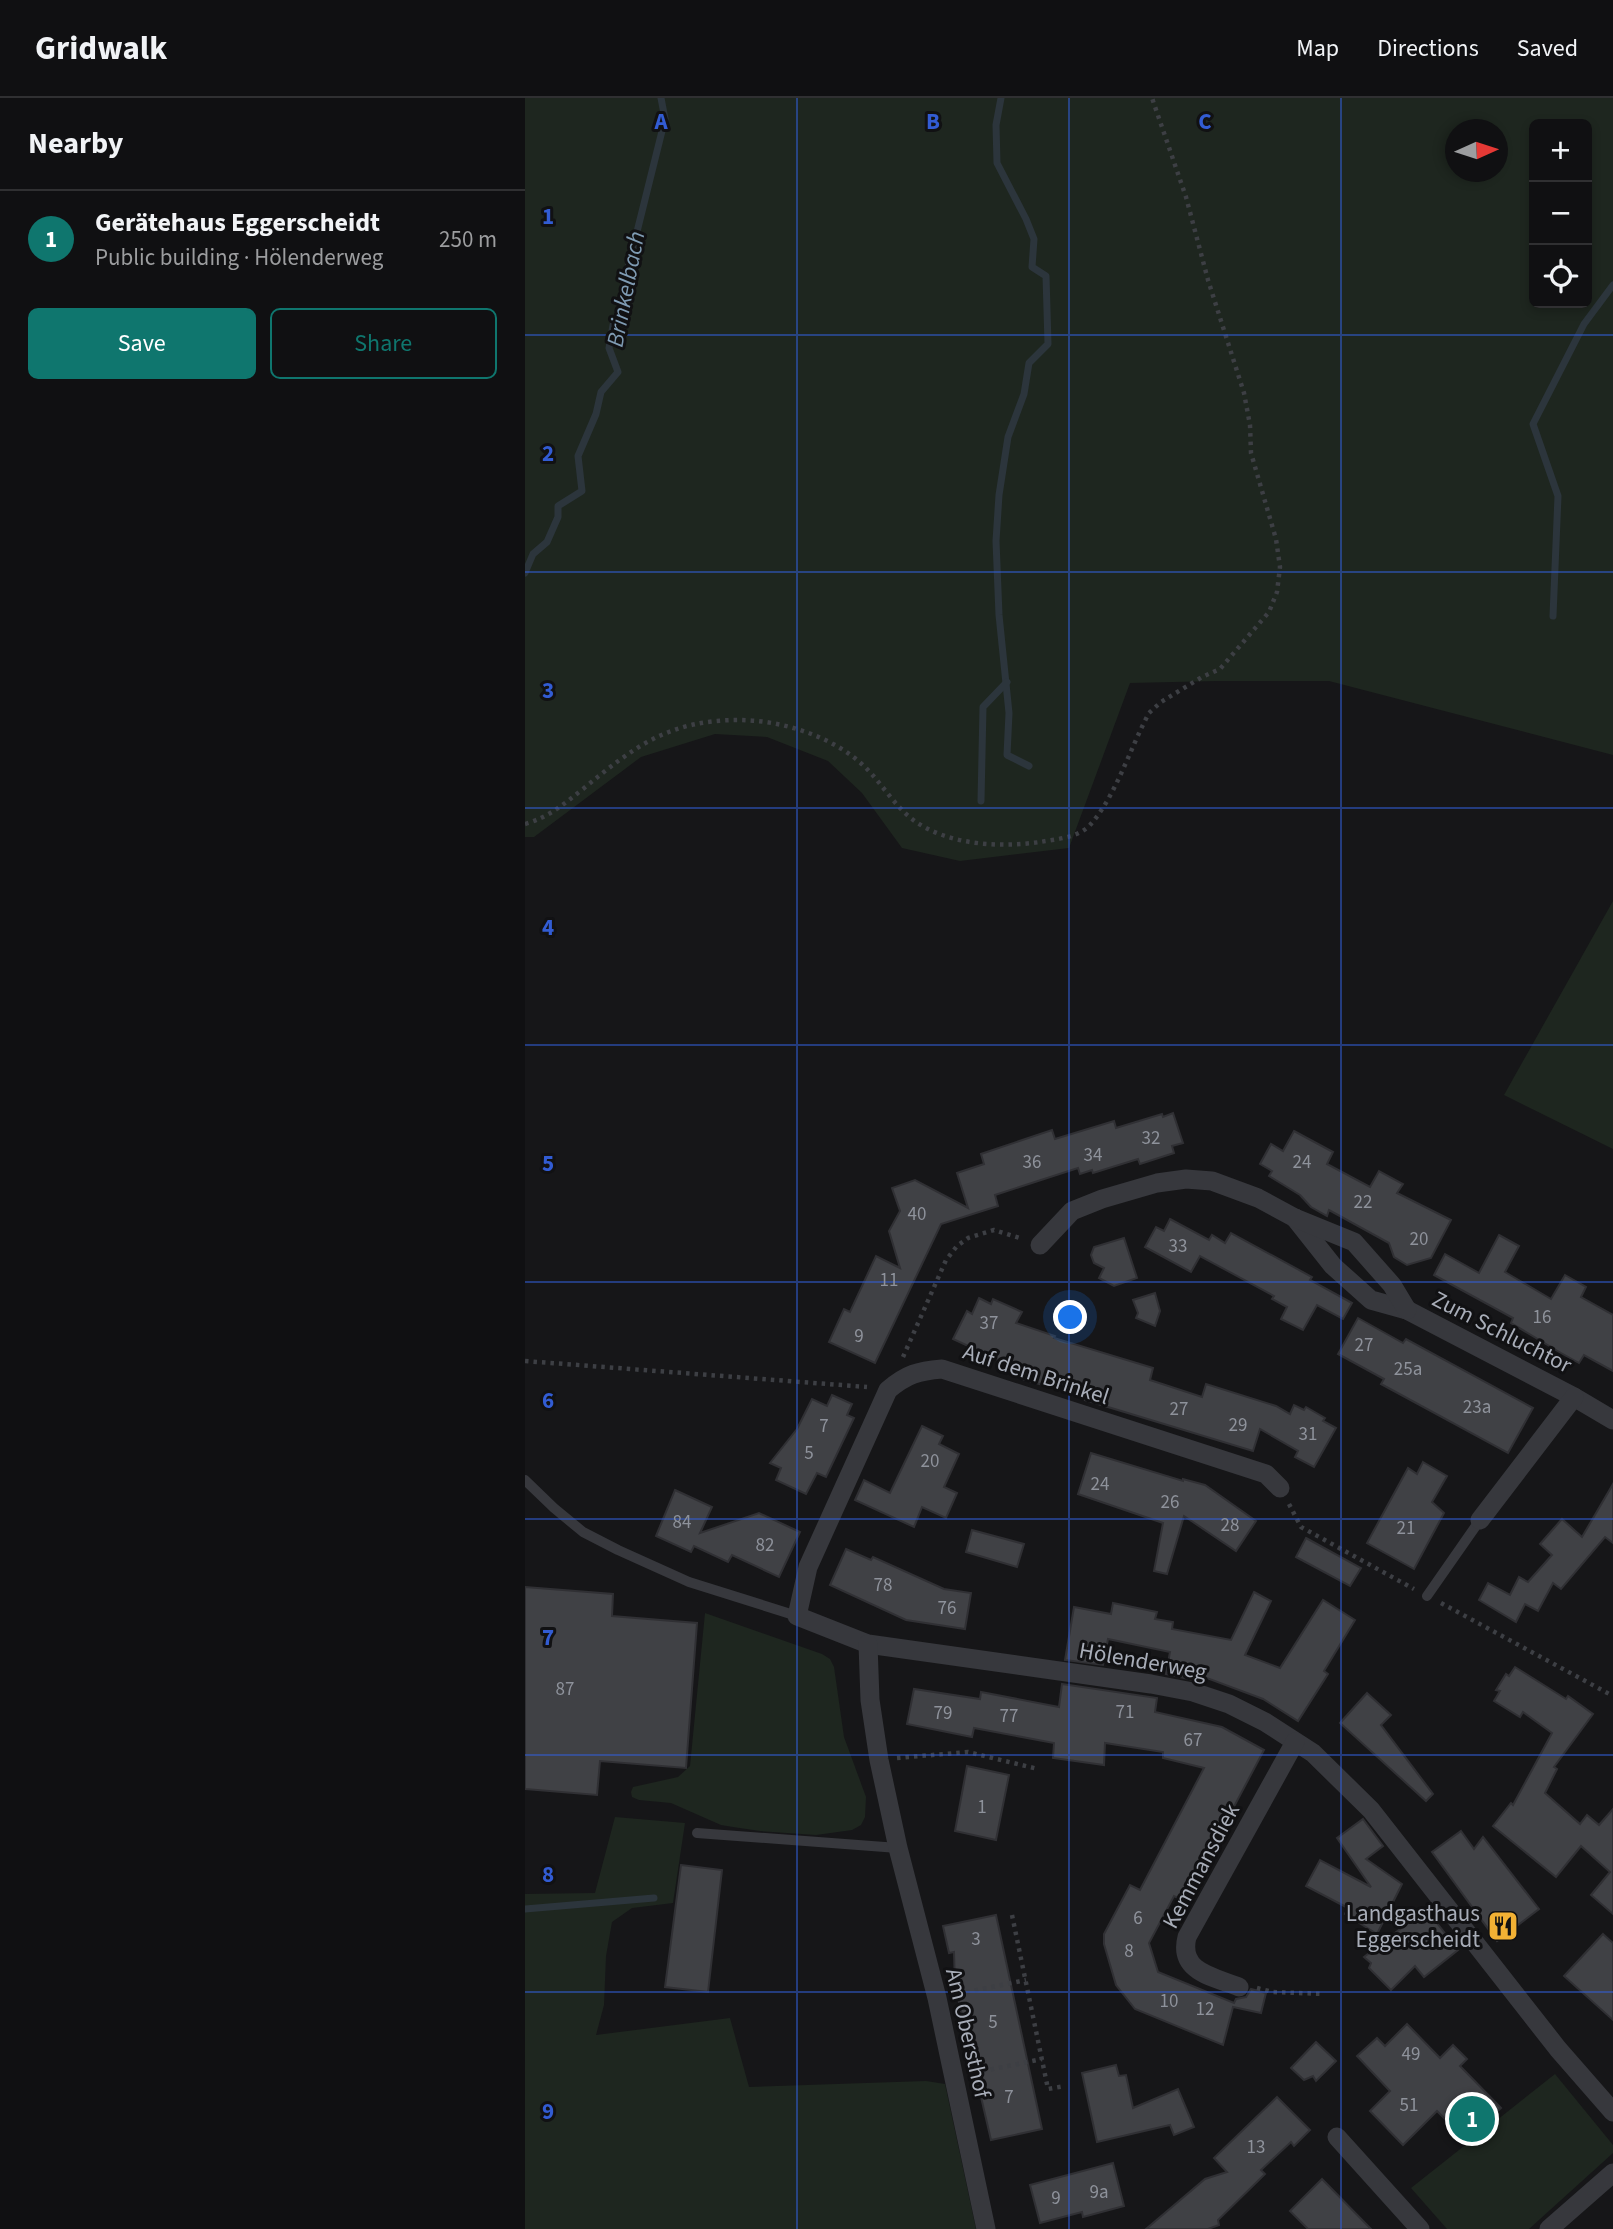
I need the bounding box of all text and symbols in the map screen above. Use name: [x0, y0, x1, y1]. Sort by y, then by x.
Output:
text: Gridwalk: [35, 25, 167, 72]
text: Map: [1296, 31, 1339, 66]
text: Directions: [1377, 31, 1479, 66]
text: Saved: [1517, 31, 1578, 66]
text: A: [653, 105, 668, 138]
text: B: [926, 105, 940, 138]
text: C: [1198, 105, 1212, 138]
north arrow: [1445, 119, 1508, 182]
map controls: [1529, 119, 1592, 308]
button: +: [1529, 119, 1592, 182]
text: Nearby: [28, 122, 123, 165]
button: −: [1529, 182, 1592, 245]
text: 1: [542, 200, 554, 233]
text: Gerätehaus Eggerscheidt: [95, 204, 380, 241]
text: 1: [45, 223, 57, 256]
text: 250 m: [439, 223, 497, 256]
water label: Brinkelbach: [598, 228, 654, 350]
text: Public building · Hölenderweg: [95, 241, 383, 274]
button: locate: [1529, 245, 1592, 308]
button: Save: [28, 308, 256, 379]
button: Share: [270, 308, 497, 379]
text: 2: [542, 437, 554, 470]
text: 3: [542, 674, 554, 707]
text: 4: [542, 911, 554, 944]
house number: 32: [1142, 1125, 1160, 1152]
house number: 34: [1084, 1142, 1102, 1169]
text: 5: [542, 1147, 554, 1180]
house number: 36: [1023, 1149, 1041, 1176]
house number: 24: [1293, 1149, 1311, 1176]
house number: 22: [1354, 1189, 1372, 1216]
house number: 40: [908, 1201, 926, 1228]
house number: 20: [1410, 1226, 1428, 1253]
house number: 33: [1169, 1233, 1187, 1260]
house number: 11: [880, 1267, 898, 1294]
street label: Zum Schluchtor: [1427, 1283, 1578, 1382]
your location: [1053, 1300, 1087, 1334]
house number: 16: [1533, 1304, 1551, 1331]
house number: 37: [980, 1310, 998, 1337]
house number: 9: [854, 1323, 864, 1350]
house number: 27: [1355, 1332, 1373, 1359]
street label: Auf dem Brinkel: [959, 1335, 1113, 1413]
house number: 25a: [1394, 1356, 1422, 1383]
text: 6: [542, 1384, 554, 1417]
house number: 23a: [1463, 1394, 1491, 1421]
house number: 27: [1170, 1396, 1188, 1423]
house number: 29: [1229, 1412, 1247, 1439]
house number: 7: [819, 1413, 829, 1440]
house number: 31: [1299, 1421, 1317, 1448]
house number: 5: [804, 1440, 814, 1467]
house number: 20: [921, 1448, 939, 1475]
house number: 24: [1091, 1471, 1109, 1498]
house number: 26: [1161, 1489, 1179, 1516]
house number: 84: [673, 1509, 691, 1536]
house number: 28: [1221, 1512, 1239, 1539]
house number: 21: [1397, 1515, 1415, 1542]
house number: 82: [756, 1532, 774, 1559]
house number: 78: [874, 1572, 892, 1599]
house number: 76: [938, 1595, 956, 1622]
text: 7: [542, 1621, 554, 1654]
street label: Hölenderweg: [1077, 1634, 1210, 1689]
house number: 87: [556, 1676, 574, 1703]
house number: 71: [1116, 1699, 1134, 1726]
house number: 79: [934, 1700, 952, 1727]
house number: 77: [1000, 1703, 1018, 1730]
house number: 67: [1184, 1727, 1202, 1754]
house number: 1: [977, 1794, 987, 1821]
street label: Kemmansdiek: [1154, 1797, 1248, 1935]
text: 8: [542, 1858, 554, 1891]
place label: Landgasthaus Eggerscheidt: [1346, 1897, 1480, 1956]
house number: 6: [1133, 1905, 1143, 1932]
restaurant icon: Landgasthaus Eggerscheidt: [1486, 1909, 1520, 1943]
house number: 3: [971, 1926, 981, 1953]
house number: 8: [1124, 1938, 1134, 1965]
street label: Am Obersthof: [937, 1965, 999, 2102]
house number: 10: [1160, 1988, 1178, 2015]
house number: 12: [1196, 1996, 1214, 2023]
house number: 5: [988, 2009, 998, 2036]
house number: 49: [1402, 2041, 1420, 2068]
house number: 7: [1004, 2084, 1014, 2111]
house number: 51: [1400, 2092, 1418, 2119]
pin: 1: [1449, 2093, 1495, 2145]
text: 9: [542, 2095, 554, 2128]
house number: 13: [1247, 2134, 1265, 2161]
house number: 9a: [1089, 2179, 1109, 2206]
house number: 9: [1051, 2185, 1061, 2212]

